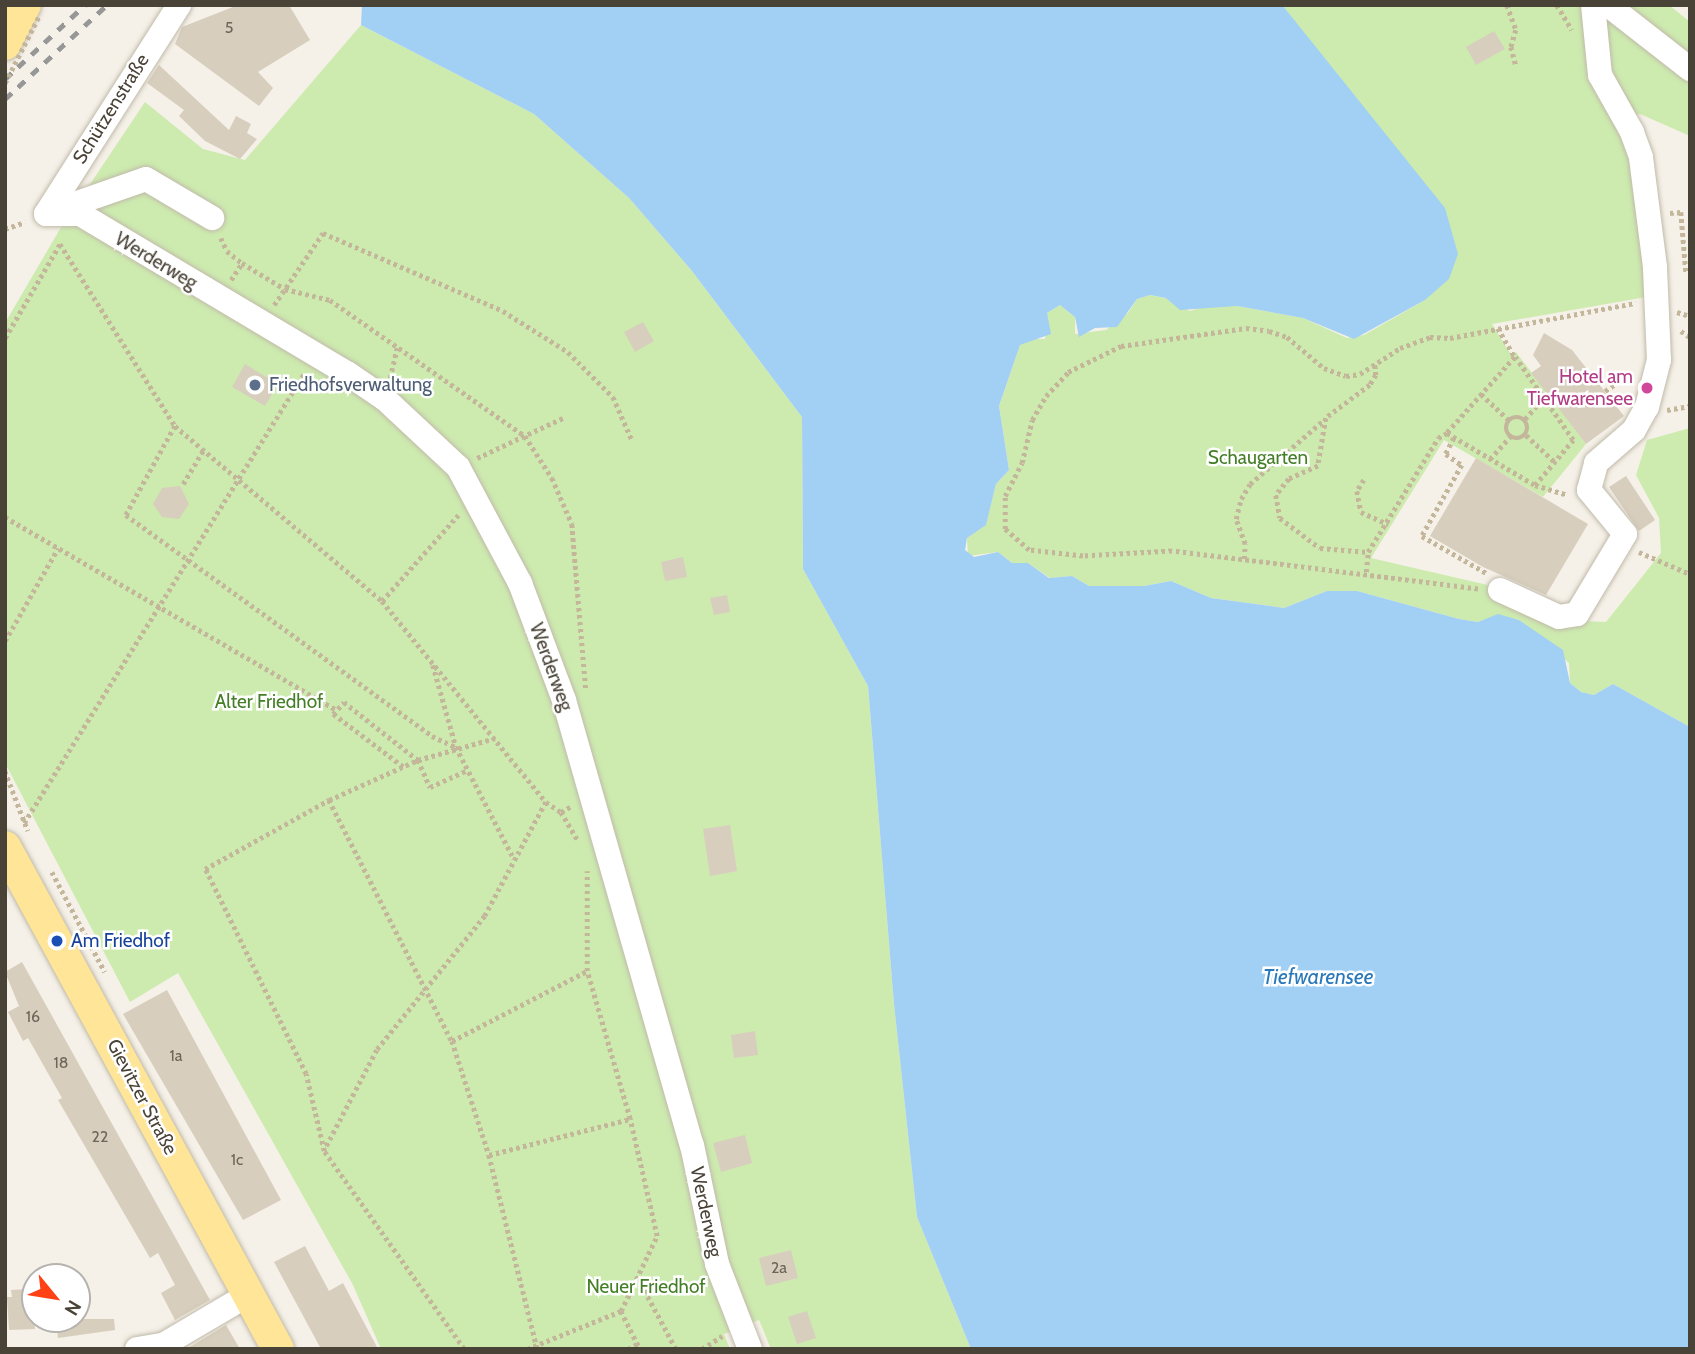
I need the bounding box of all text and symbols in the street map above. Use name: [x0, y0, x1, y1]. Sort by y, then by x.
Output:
house number: 5: [225, 18, 233, 38]
street label: Schützenstraße: [68, 50, 154, 168]
street label: Werderweg: [111, 228, 201, 294]
place label: Hotel am Tiefwarensee: [1527, 366, 1633, 410]
place label: Friedhofsverwaltung: [269, 374, 432, 396]
marker: Friedhofsverwaltung: [247, 377, 263, 393]
marker: Hotel am Tiefwarensee: [1639, 380, 1655, 396]
park label: Schaugarten: [1208, 447, 1308, 469]
street label: Werderweg: [525, 620, 577, 714]
park label: Alter Friedhof: [215, 691, 323, 713]
place label: Am Friedhof: [71, 930, 170, 952]
marker: Am Friedhof: [49, 933, 65, 949]
water label: Tiefwarensee: [1263, 964, 1373, 990]
house number: 16: [26, 1007, 40, 1027]
street label: Gievitzer Straße: [102, 1035, 182, 1159]
house number: 1a: [170, 1046, 182, 1066]
house number: 18: [54, 1053, 68, 1073]
house number: 22: [92, 1127, 108, 1147]
house number: 1c: [231, 1150, 243, 1170]
street label: Werderweg: [685, 1165, 727, 1259]
house number: 2a: [771, 1258, 787, 1278]
north arrow: [21, 1263, 91, 1333]
park label: Neuer Friedhof: [586, 1276, 706, 1298]
text: N: [60, 1296, 86, 1319]

